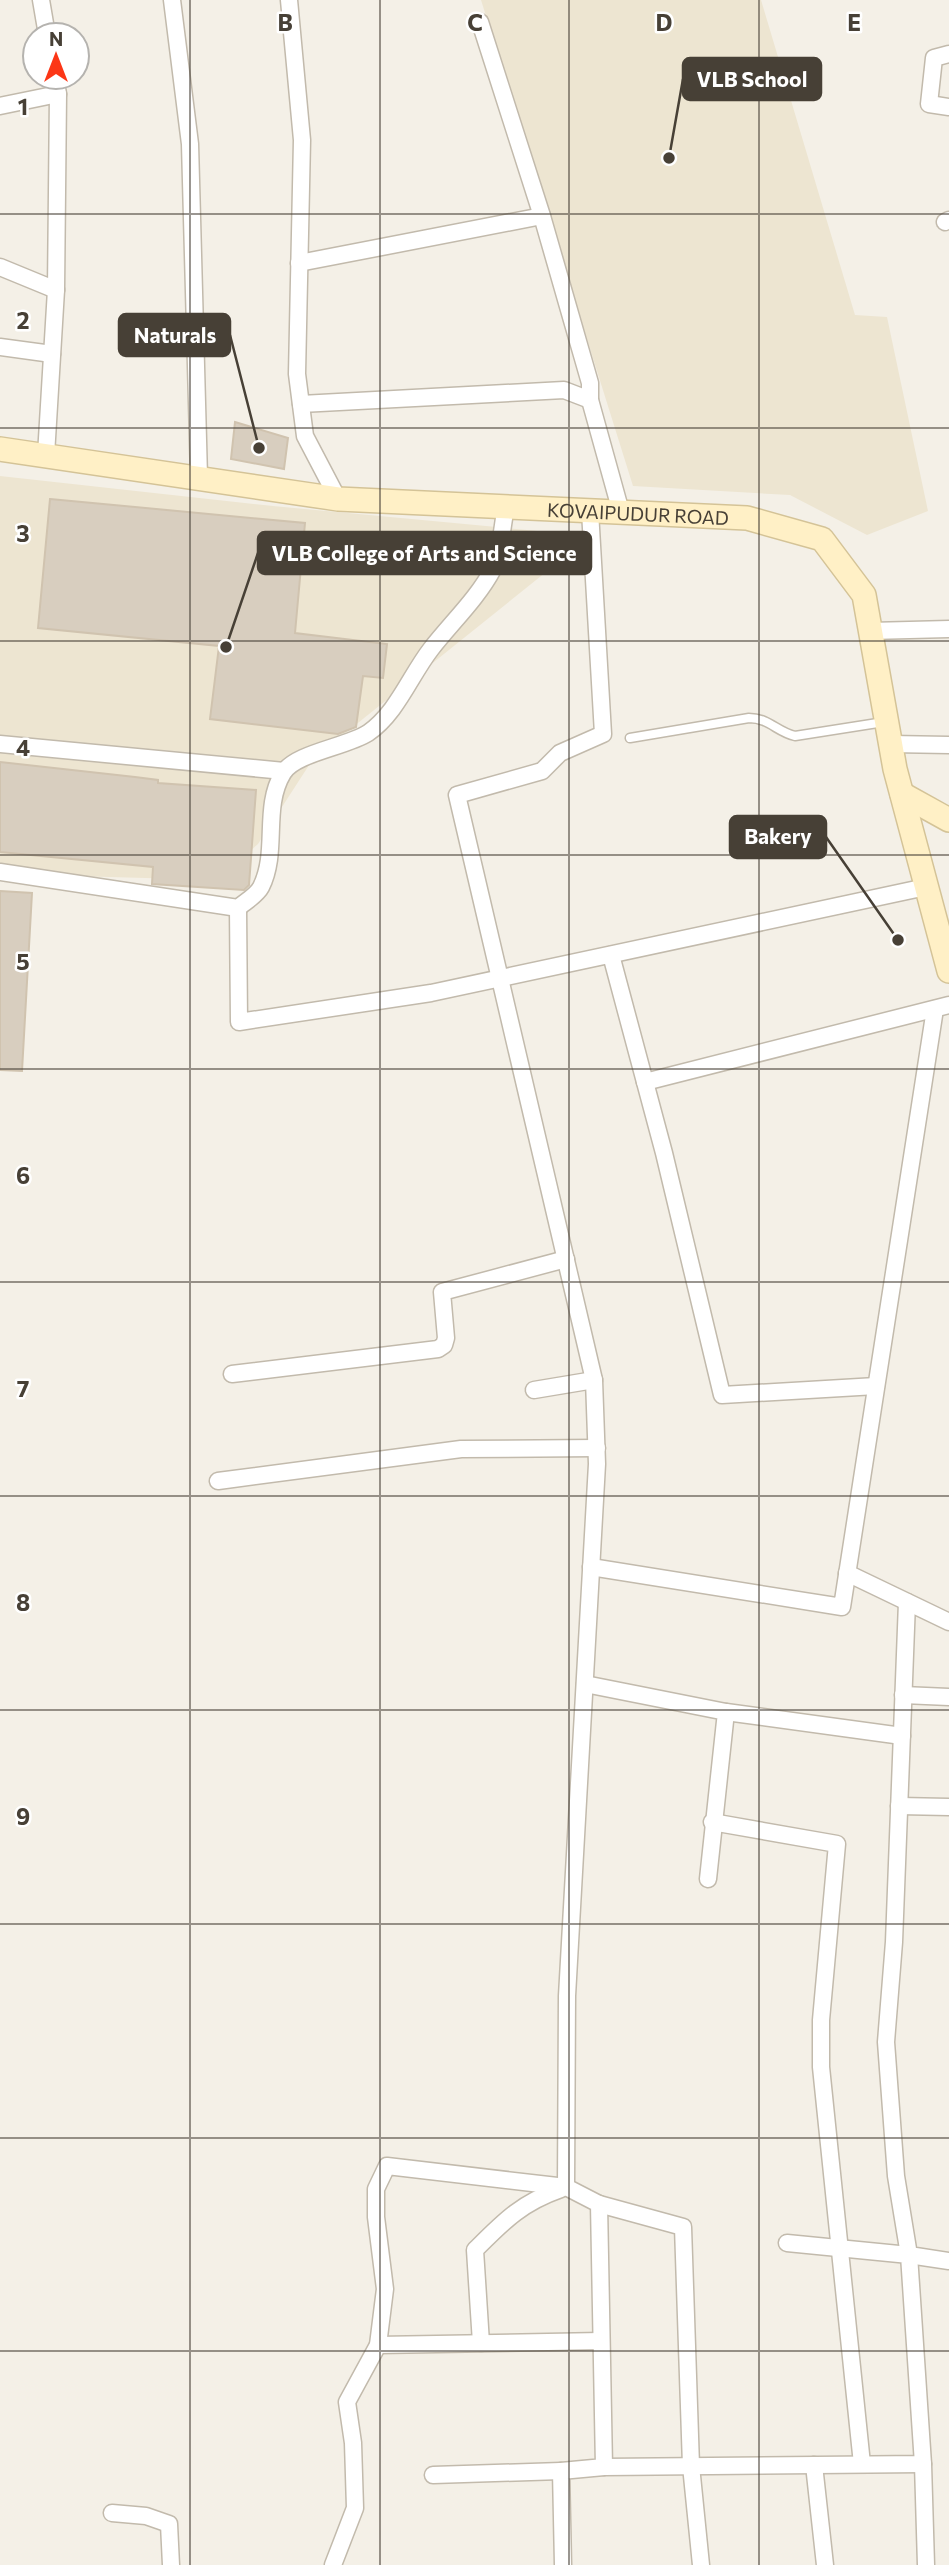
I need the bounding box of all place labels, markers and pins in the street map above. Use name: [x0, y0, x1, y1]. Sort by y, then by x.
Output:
callout: VLB School: [683, 58, 821, 100]
callout: Naturals: [119, 314, 230, 356]
callout: VLB College of Arts and Science: [258, 532, 591, 574]
callout: Bakery: [730, 816, 826, 858]

